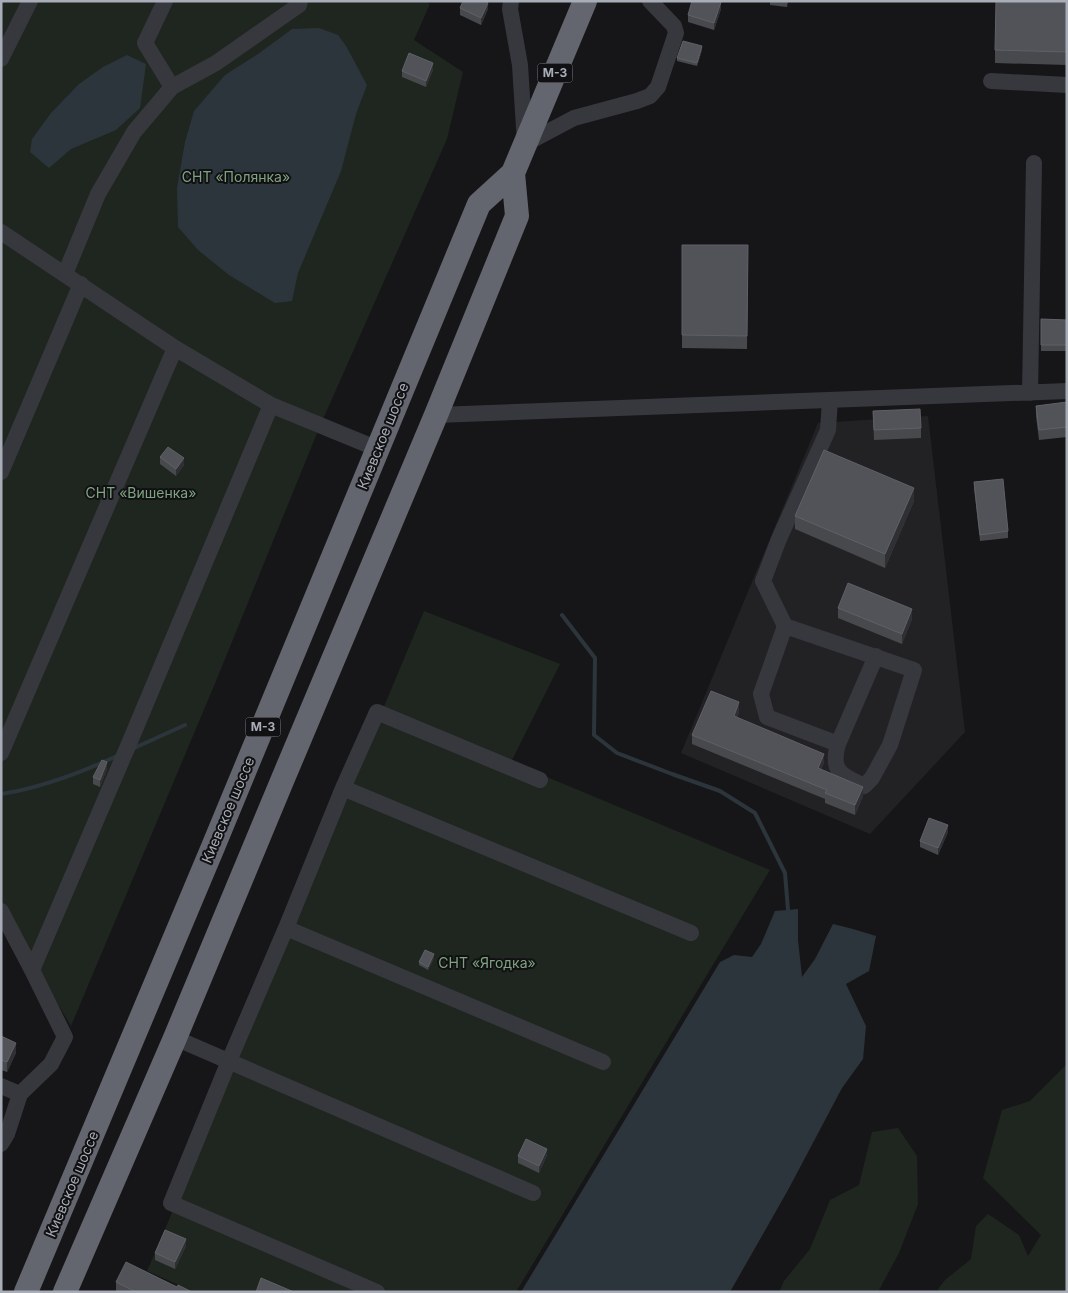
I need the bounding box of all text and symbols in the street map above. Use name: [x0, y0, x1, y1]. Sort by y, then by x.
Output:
road number: М-3: [538, 64, 572, 82]
park label: СНТ «Полянка»: [182, 168, 290, 185]
street label: Киевское шоссе: [353, 380, 412, 492]
park label: СНТ «Вишенка»: [86, 484, 196, 501]
road number: М-3: [246, 718, 280, 736]
street label: Киевское шоссе: [198, 754, 258, 865]
park label: СНТ «Ягодка»: [438, 954, 536, 971]
street label: Киевское шоссе: [42, 1128, 102, 1239]

